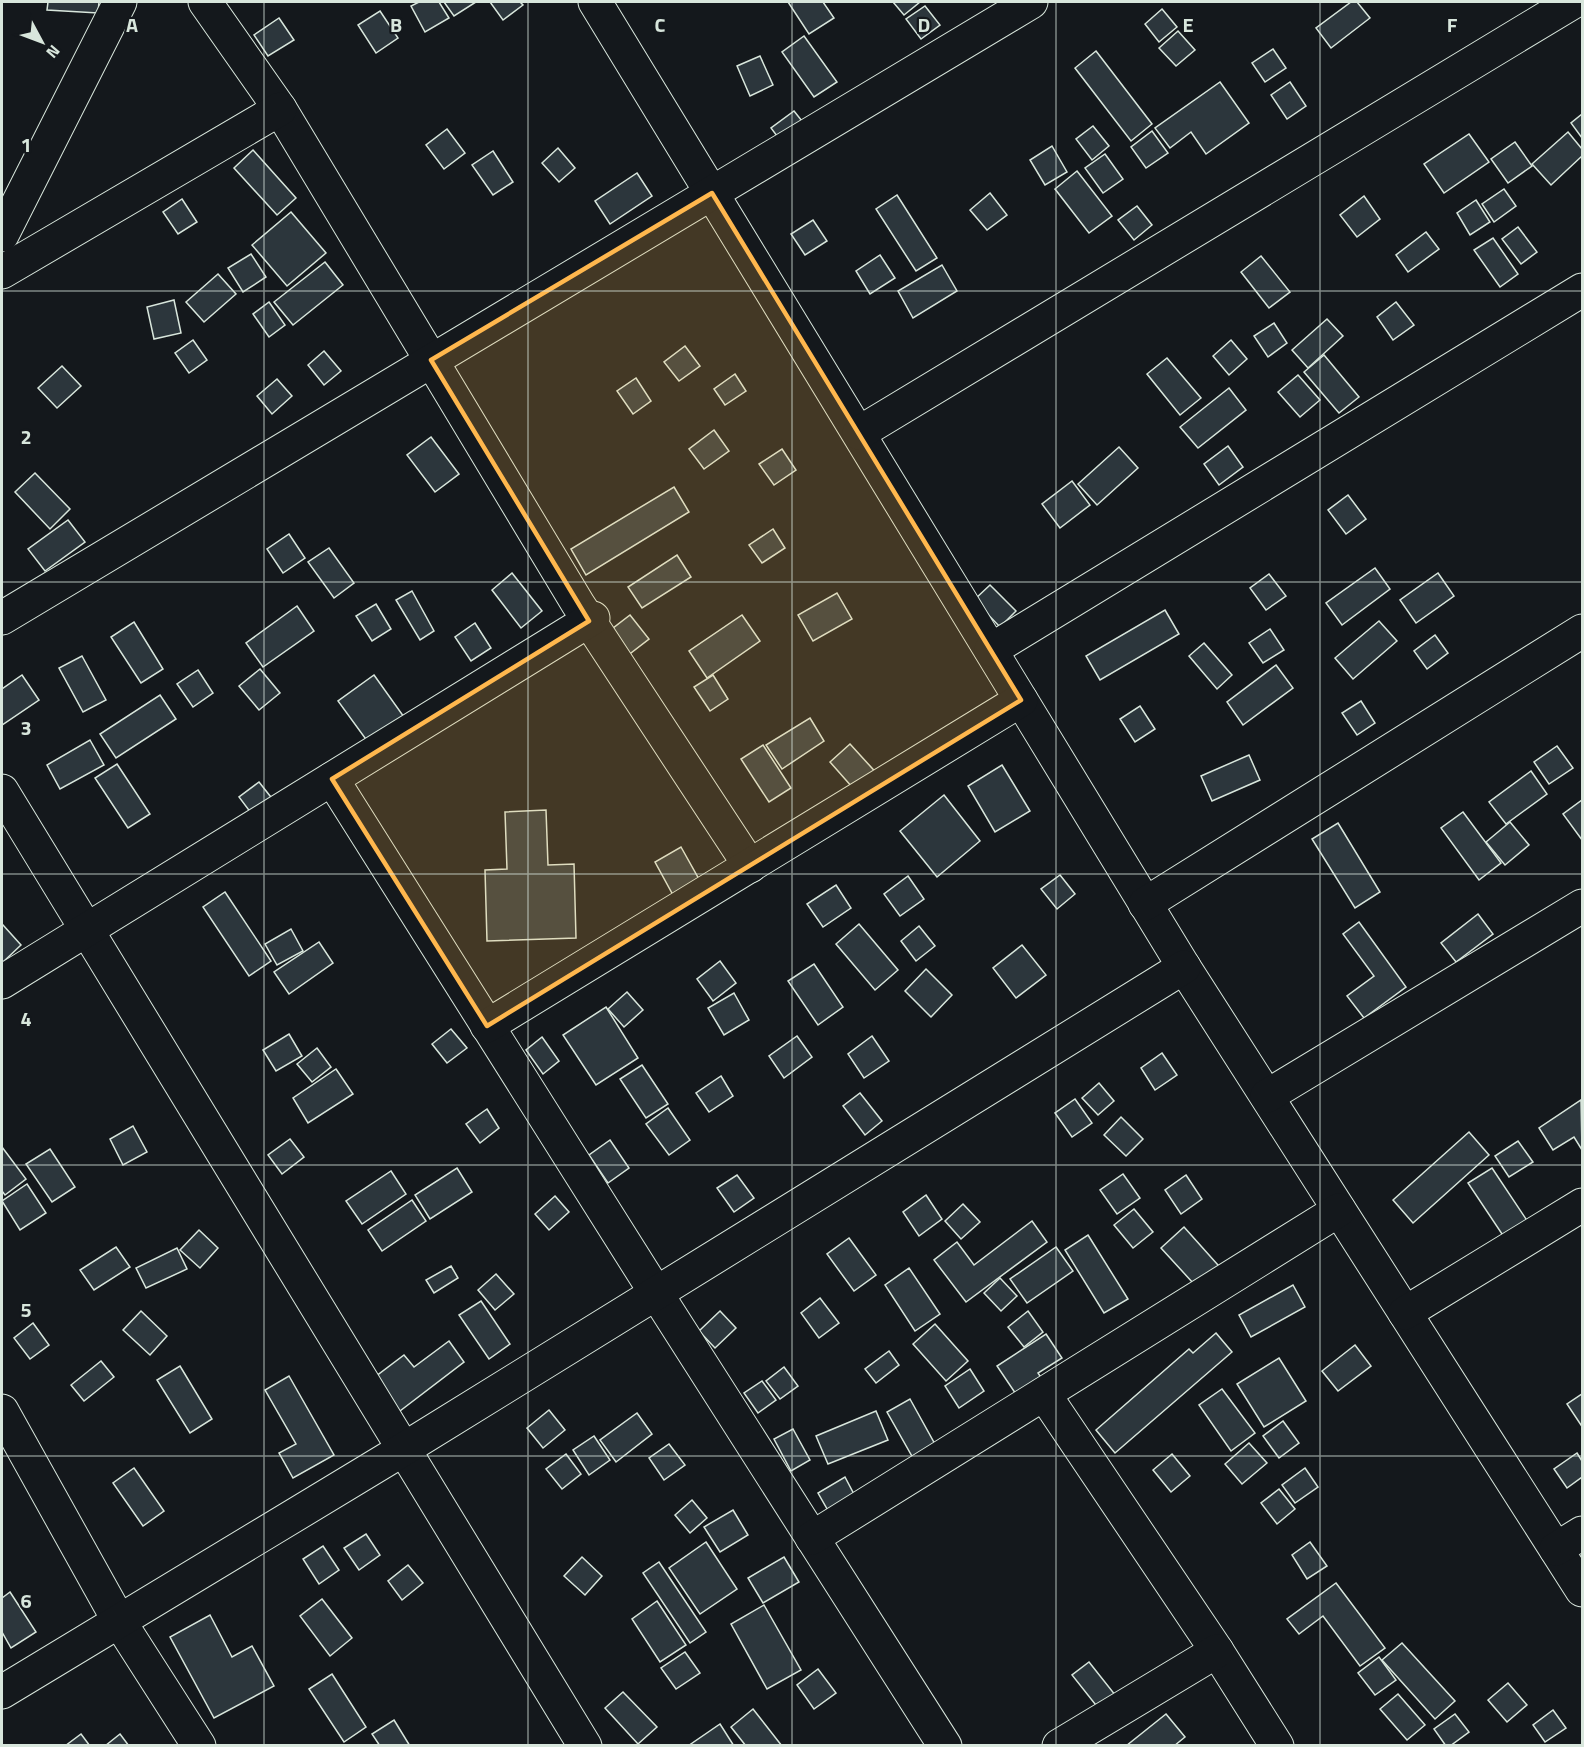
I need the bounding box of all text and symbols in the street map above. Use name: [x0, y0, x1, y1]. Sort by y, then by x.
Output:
text: A: [126, 9, 138, 40]
text: B: [390, 9, 402, 40]
text: C: [655, 9, 666, 40]
text: D: [918, 9, 930, 40]
text: E: [1182, 9, 1194, 40]
text: F: [1447, 9, 1458, 40]
north arrow: [12, 12, 72, 72]
text: N: [41, 40, 66, 64]
text: 1: [20, 129, 32, 160]
text: 2: [20, 421, 32, 452]
text: 3: [20, 712, 32, 743]
text: 4: [20, 1003, 32, 1034]
text: 5: [20, 1294, 32, 1325]
text: 6: [20, 1585, 32, 1616]

